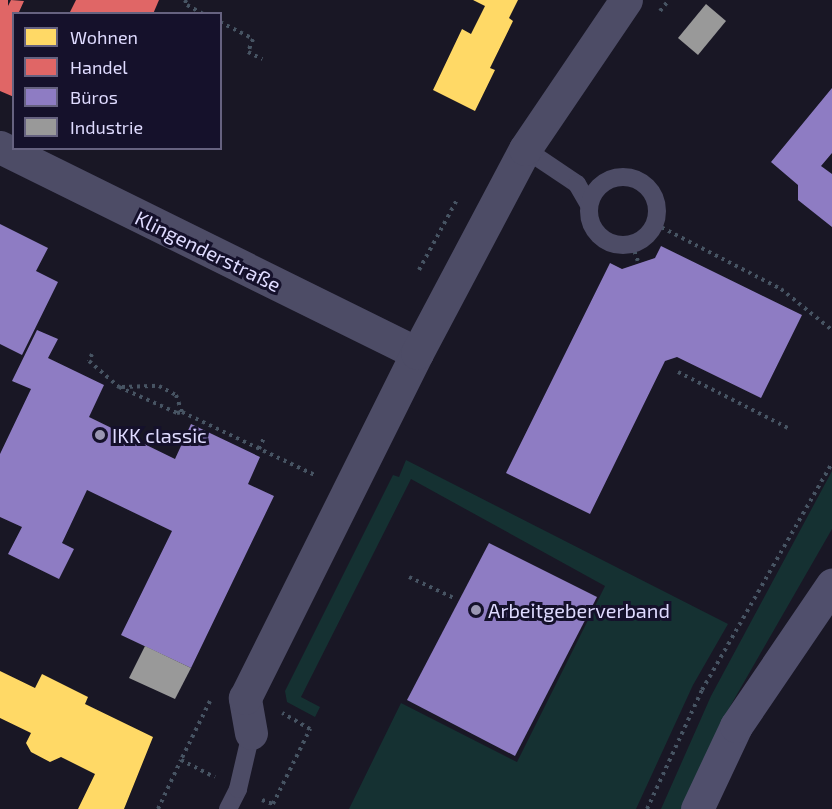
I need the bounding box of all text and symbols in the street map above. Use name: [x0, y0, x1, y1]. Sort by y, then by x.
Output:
legend: [12, 12, 222, 150]
text: Wohnen: [70, 26, 138, 48]
text: Handel: [70, 56, 128, 78]
text: Büros: [70, 86, 118, 108]
text: Industrie: [70, 116, 143, 138]
street label: Klingenderstraße: [131, 205, 285, 297]
place label: IKK classic: [112, 423, 207, 447]
marker: IKK classic: [93, 428, 107, 442]
place label: Arbeitgeberverband: [488, 598, 670, 622]
marker: Arbeitgeberverband: [469, 603, 483, 617]

